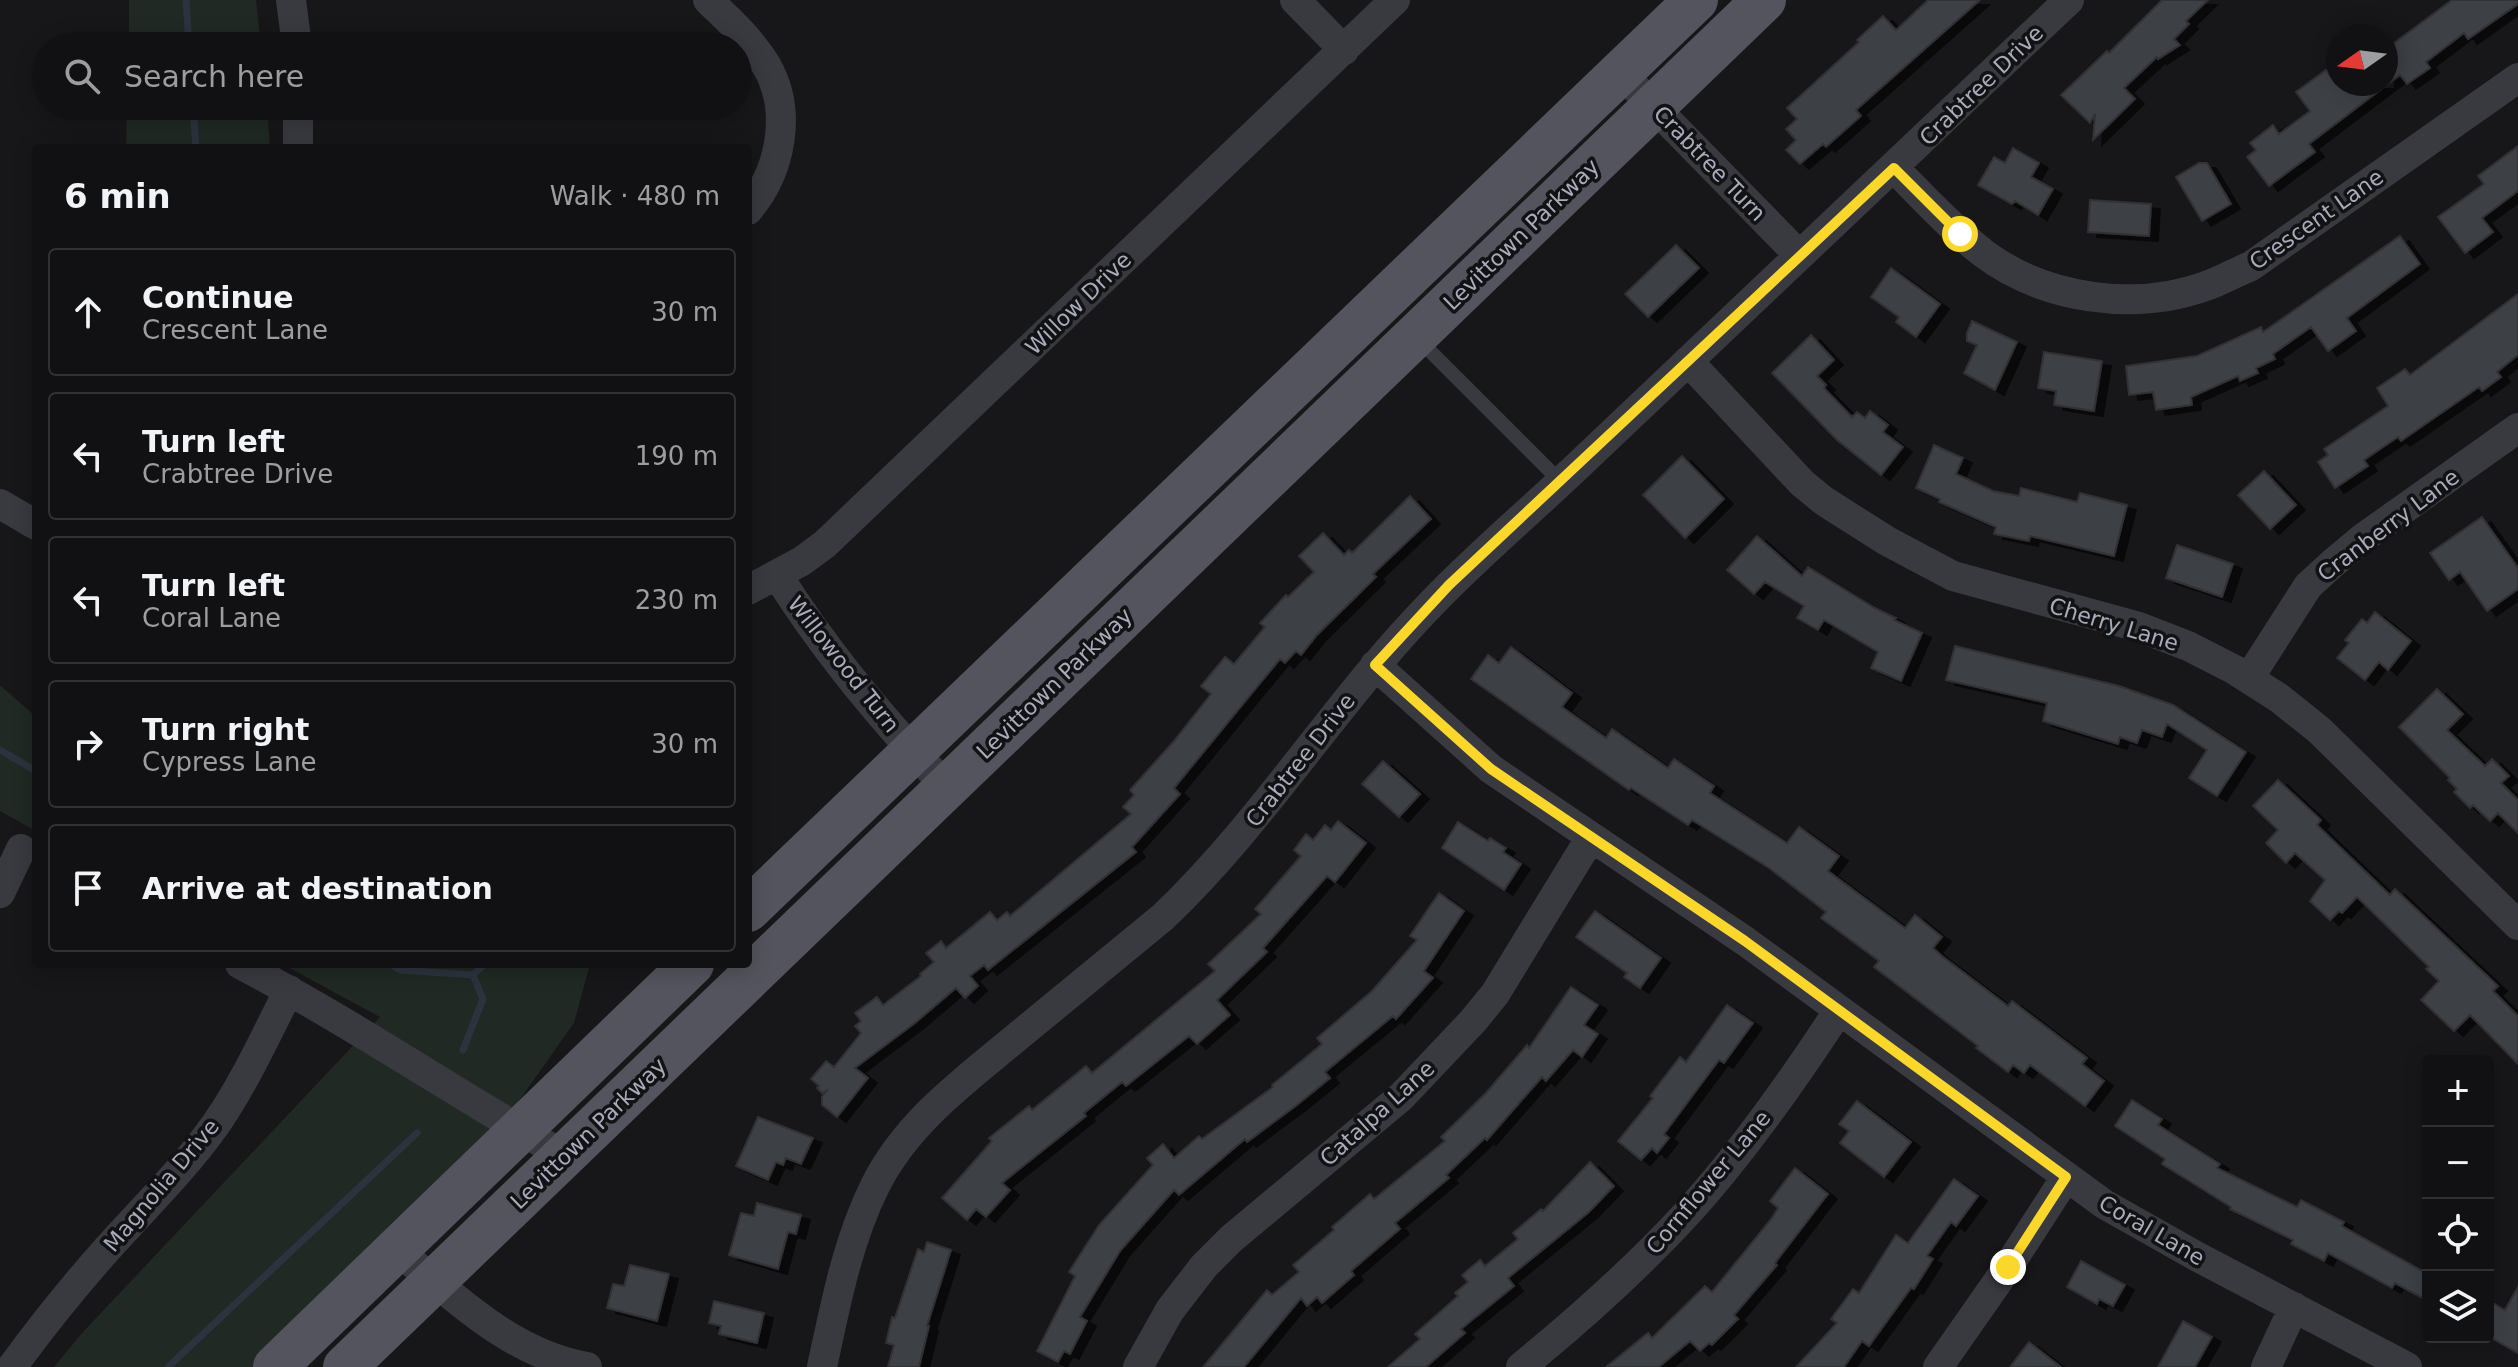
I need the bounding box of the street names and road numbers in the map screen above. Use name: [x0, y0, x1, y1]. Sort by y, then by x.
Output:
street label: Crabtree Drive: [1914, 20, 2048, 151]
street label: Crabtree Turn: [1649, 101, 1771, 226]
street label: Levittown Parkway: [1438, 154, 1604, 315]
street label: Crescent Lane: [2245, 164, 2388, 275]
street label: Willow Drive: [1020, 247, 1136, 360]
street label: Cranberry Lane: [2313, 464, 2464, 587]
street label: Willowood Turn: [783, 591, 904, 737]
street label: Cherry Lane: [2046, 593, 2181, 656]
street label: Levittown Parkway: [971, 603, 1137, 764]
street label: Crabtree Drive: [1241, 689, 1360, 832]
street label: Levittown Parkway: [505, 1053, 671, 1214]
street label: Catalpa Lane: [1315, 1056, 1439, 1171]
street label: Cornflower Lane: [1641, 1106, 1776, 1259]
street label: Magnolia Drive: [99, 1114, 224, 1257]
street label: Coral Lane: [2095, 1190, 2209, 1271]

